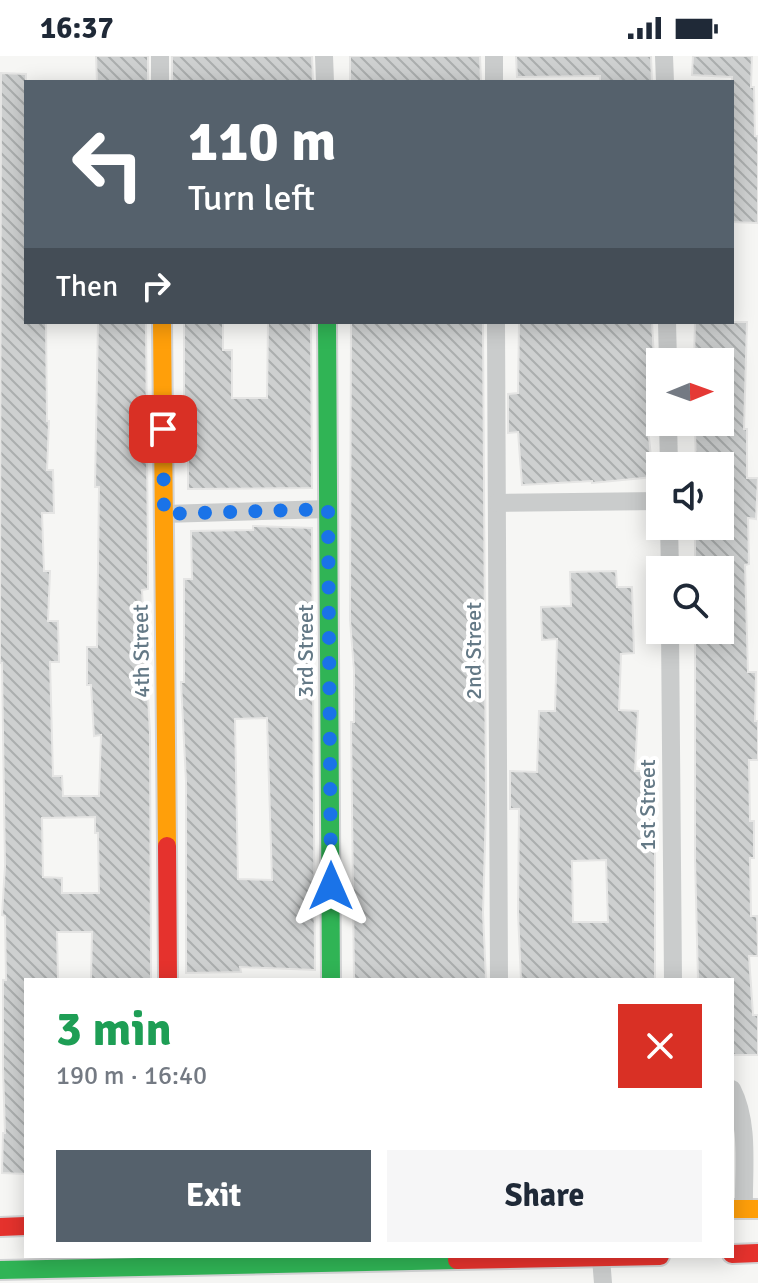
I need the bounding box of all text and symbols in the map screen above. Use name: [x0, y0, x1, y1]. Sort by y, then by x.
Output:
text: 16:37: [40, 10, 114, 47]
text: 110 m: [188, 107, 336, 176]
icon: left: [56, 112, 160, 216]
text: Turn left: [188, 176, 315, 221]
icon: right: [134, 264, 178, 308]
text: Then: [56, 268, 118, 305]
north arrow: [646, 348, 734, 436]
map controls: [646, 348, 734, 644]
pin: [129, 395, 197, 463]
icon: arrive: [141, 407, 185, 451]
button: sound: [646, 452, 734, 540]
button: search: [646, 556, 734, 644]
street label: 2nd Street: [460, 602, 487, 700]
street label: 4th Street: [127, 604, 155, 698]
street label: 3rd Street: [292, 604, 319, 698]
street label: 1st Street: [634, 759, 661, 851]
position arrow: [289, 844, 373, 928]
text: 3 min: [56, 1000, 172, 1059]
button: close: [618, 1004, 702, 1088]
text: 190 m · 16:40: [56, 1060, 207, 1092]
button: Exit: [56, 1150, 371, 1242]
button: Share: [387, 1150, 702, 1242]

